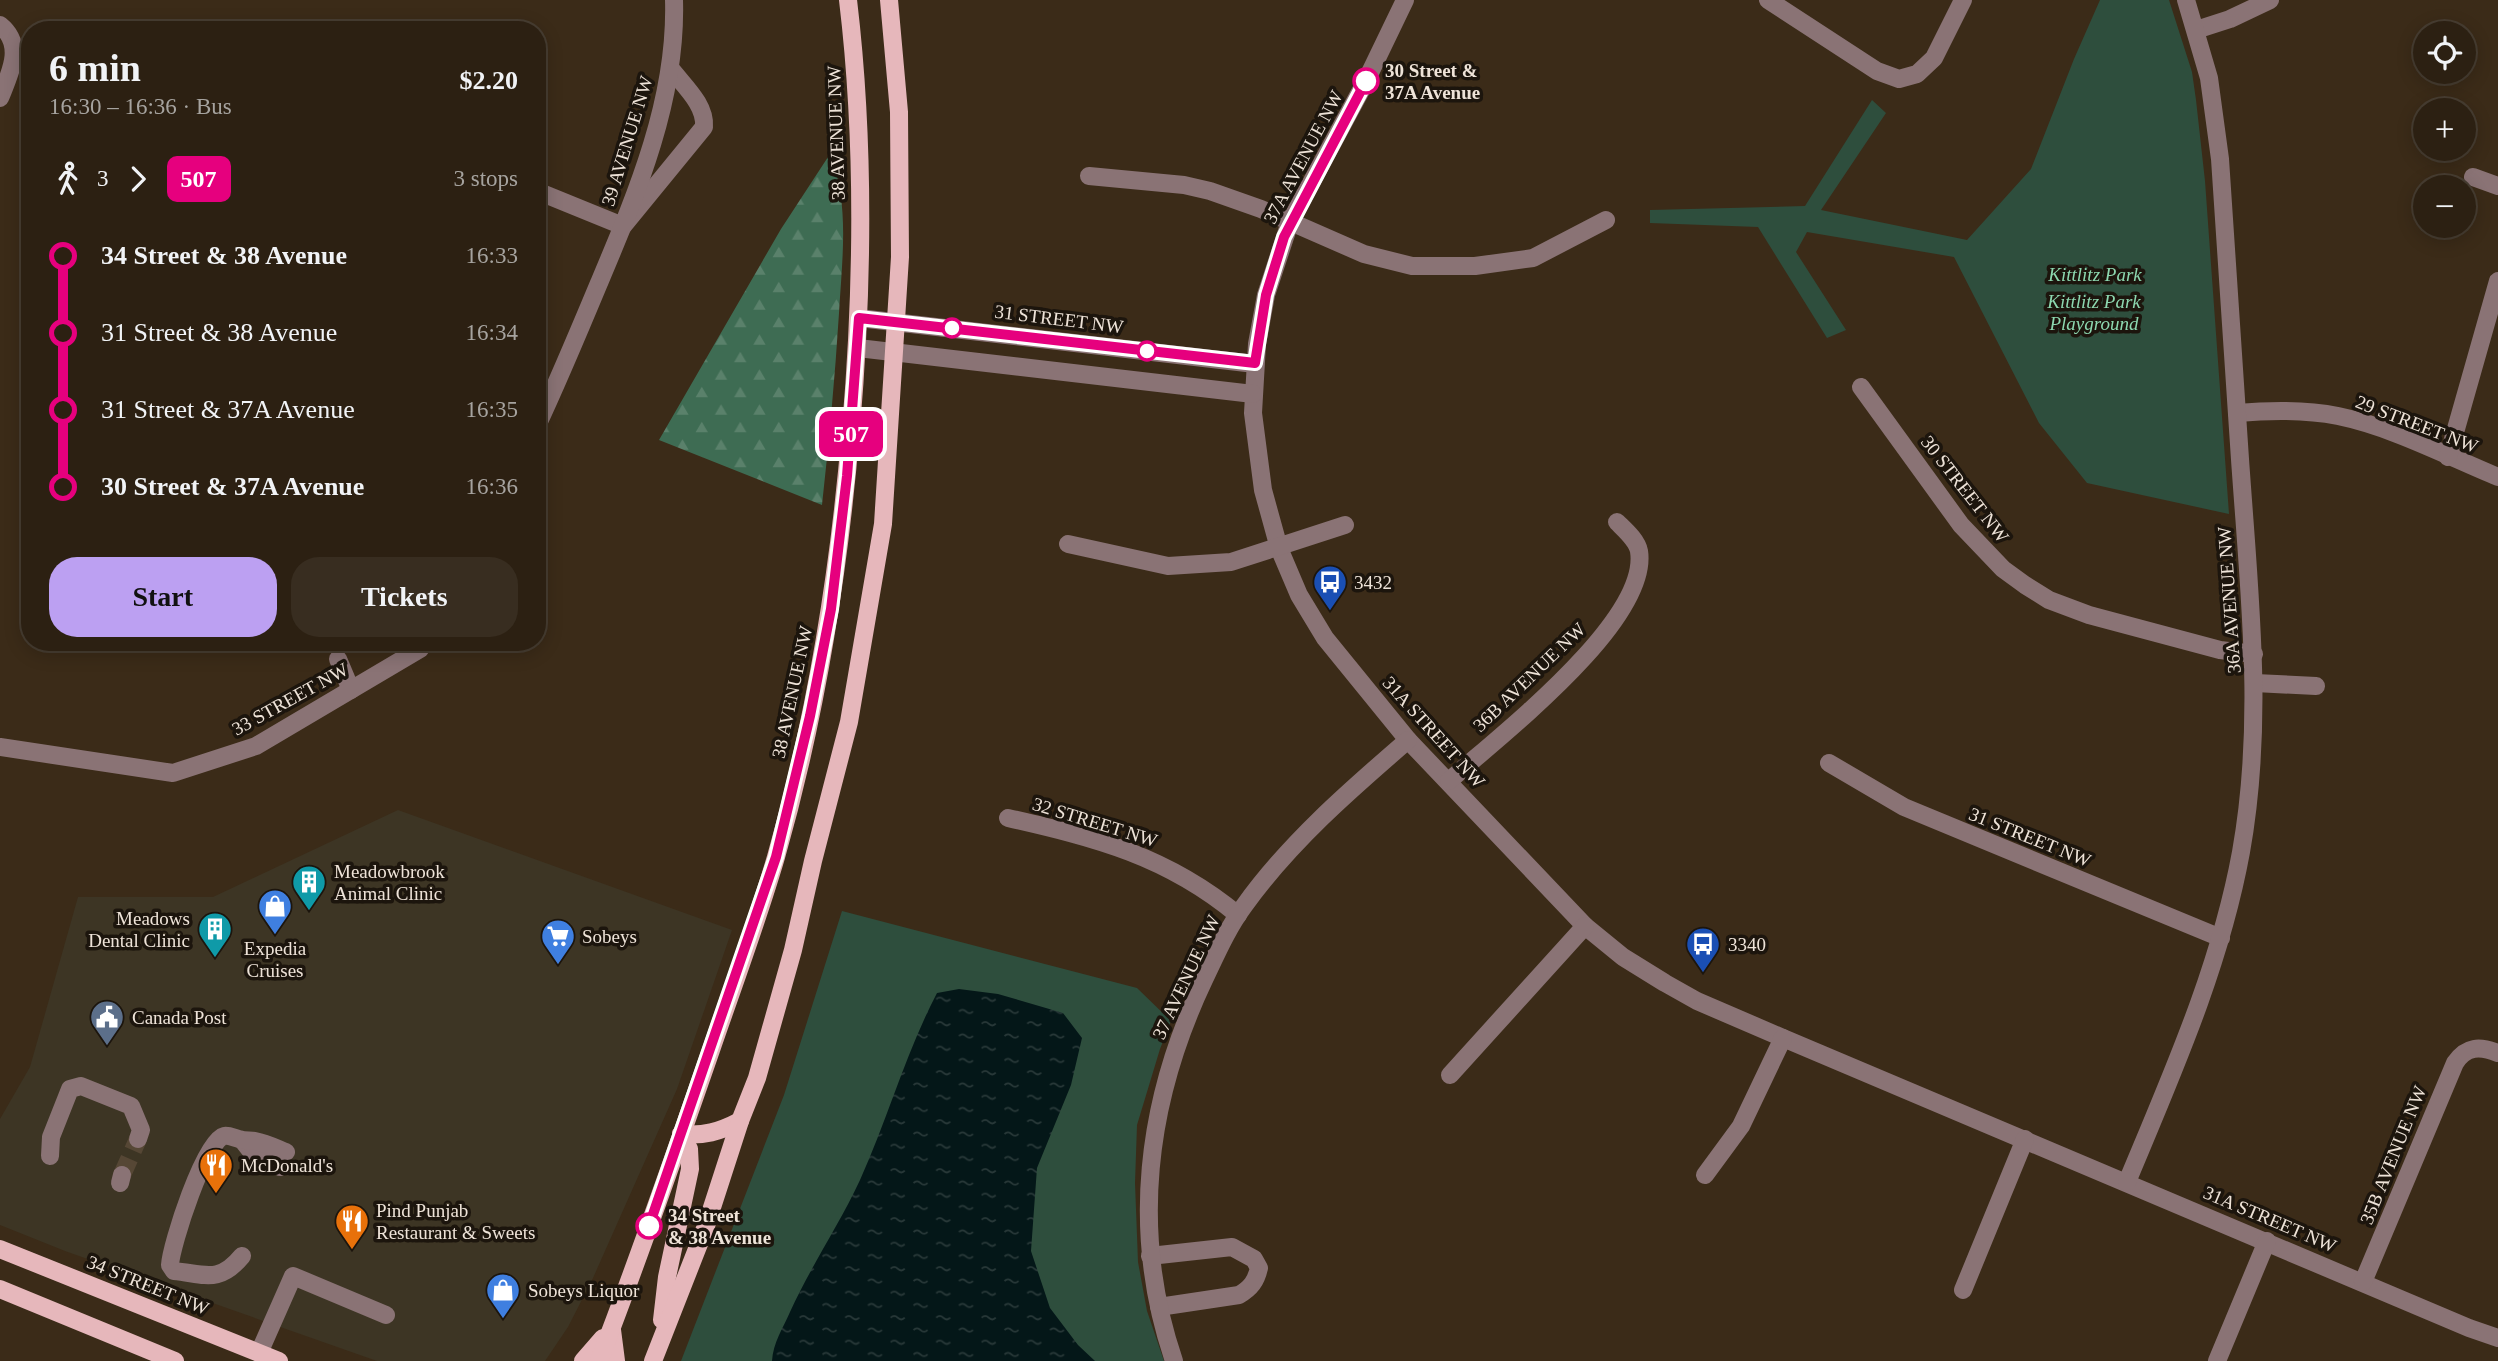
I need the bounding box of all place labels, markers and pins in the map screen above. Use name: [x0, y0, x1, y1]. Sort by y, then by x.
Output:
place label: 30 Street & 37A Avenue: [1385, 60, 1480, 103]
marker: 30 Street & 37A Avenue: [1353, 68, 1379, 94]
unlabelled marker: [942, 318, 962, 338]
unlabelled marker: [1137, 341, 1157, 361]
bus stop icon: 3432: [1311, 563, 1349, 612]
place label: 3432: [1354, 572, 1392, 593]
place label: Meadowbrook Animal Clinic: [334, 861, 445, 904]
building icon: Meadowbrook Animal Clinic: [290, 863, 328, 912]
shop icon: Expedia Cruises: [256, 887, 294, 936]
place label: Meadows Dental Clinic: [88, 908, 190, 951]
building icon: Meadows Dental Clinic: [196, 910, 234, 959]
supermarket icon: Sobeys: [539, 917, 577, 966]
bus stop icon: 3340: [1684, 925, 1722, 974]
place label: Sobeys: [582, 926, 637, 947]
place label: 3340: [1728, 934, 1766, 955]
place label: Expedia Cruises: [244, 938, 307, 981]
public building icon: Canada Post: [88, 998, 126, 1047]
place label: Canada Post: [132, 1007, 227, 1028]
restaurant icon: McDonald's: [197, 1146, 235, 1195]
place label: McDonald's: [241, 1155, 333, 1176]
place label: Pind Punjab Restaurant & Sweets: [376, 1200, 535, 1243]
restaurant icon: Pind Punjab Restaurant & Sweets: [333, 1202, 371, 1251]
place label: 34 Street & 38 Avenue: [668, 1205, 771, 1248]
marker: 34 Street & 38 Avenue: [636, 1213, 662, 1239]
shop icon: Sobeys Liquor: [484, 1271, 522, 1320]
place label: Sobeys Liquor: [528, 1280, 640, 1301]

